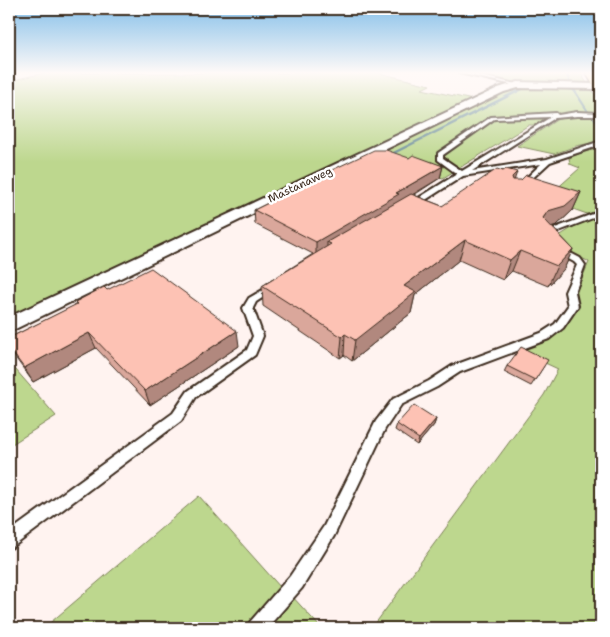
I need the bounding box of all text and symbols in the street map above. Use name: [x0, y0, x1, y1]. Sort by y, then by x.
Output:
street label: Mastanaweg: [265, 163, 335, 206]

